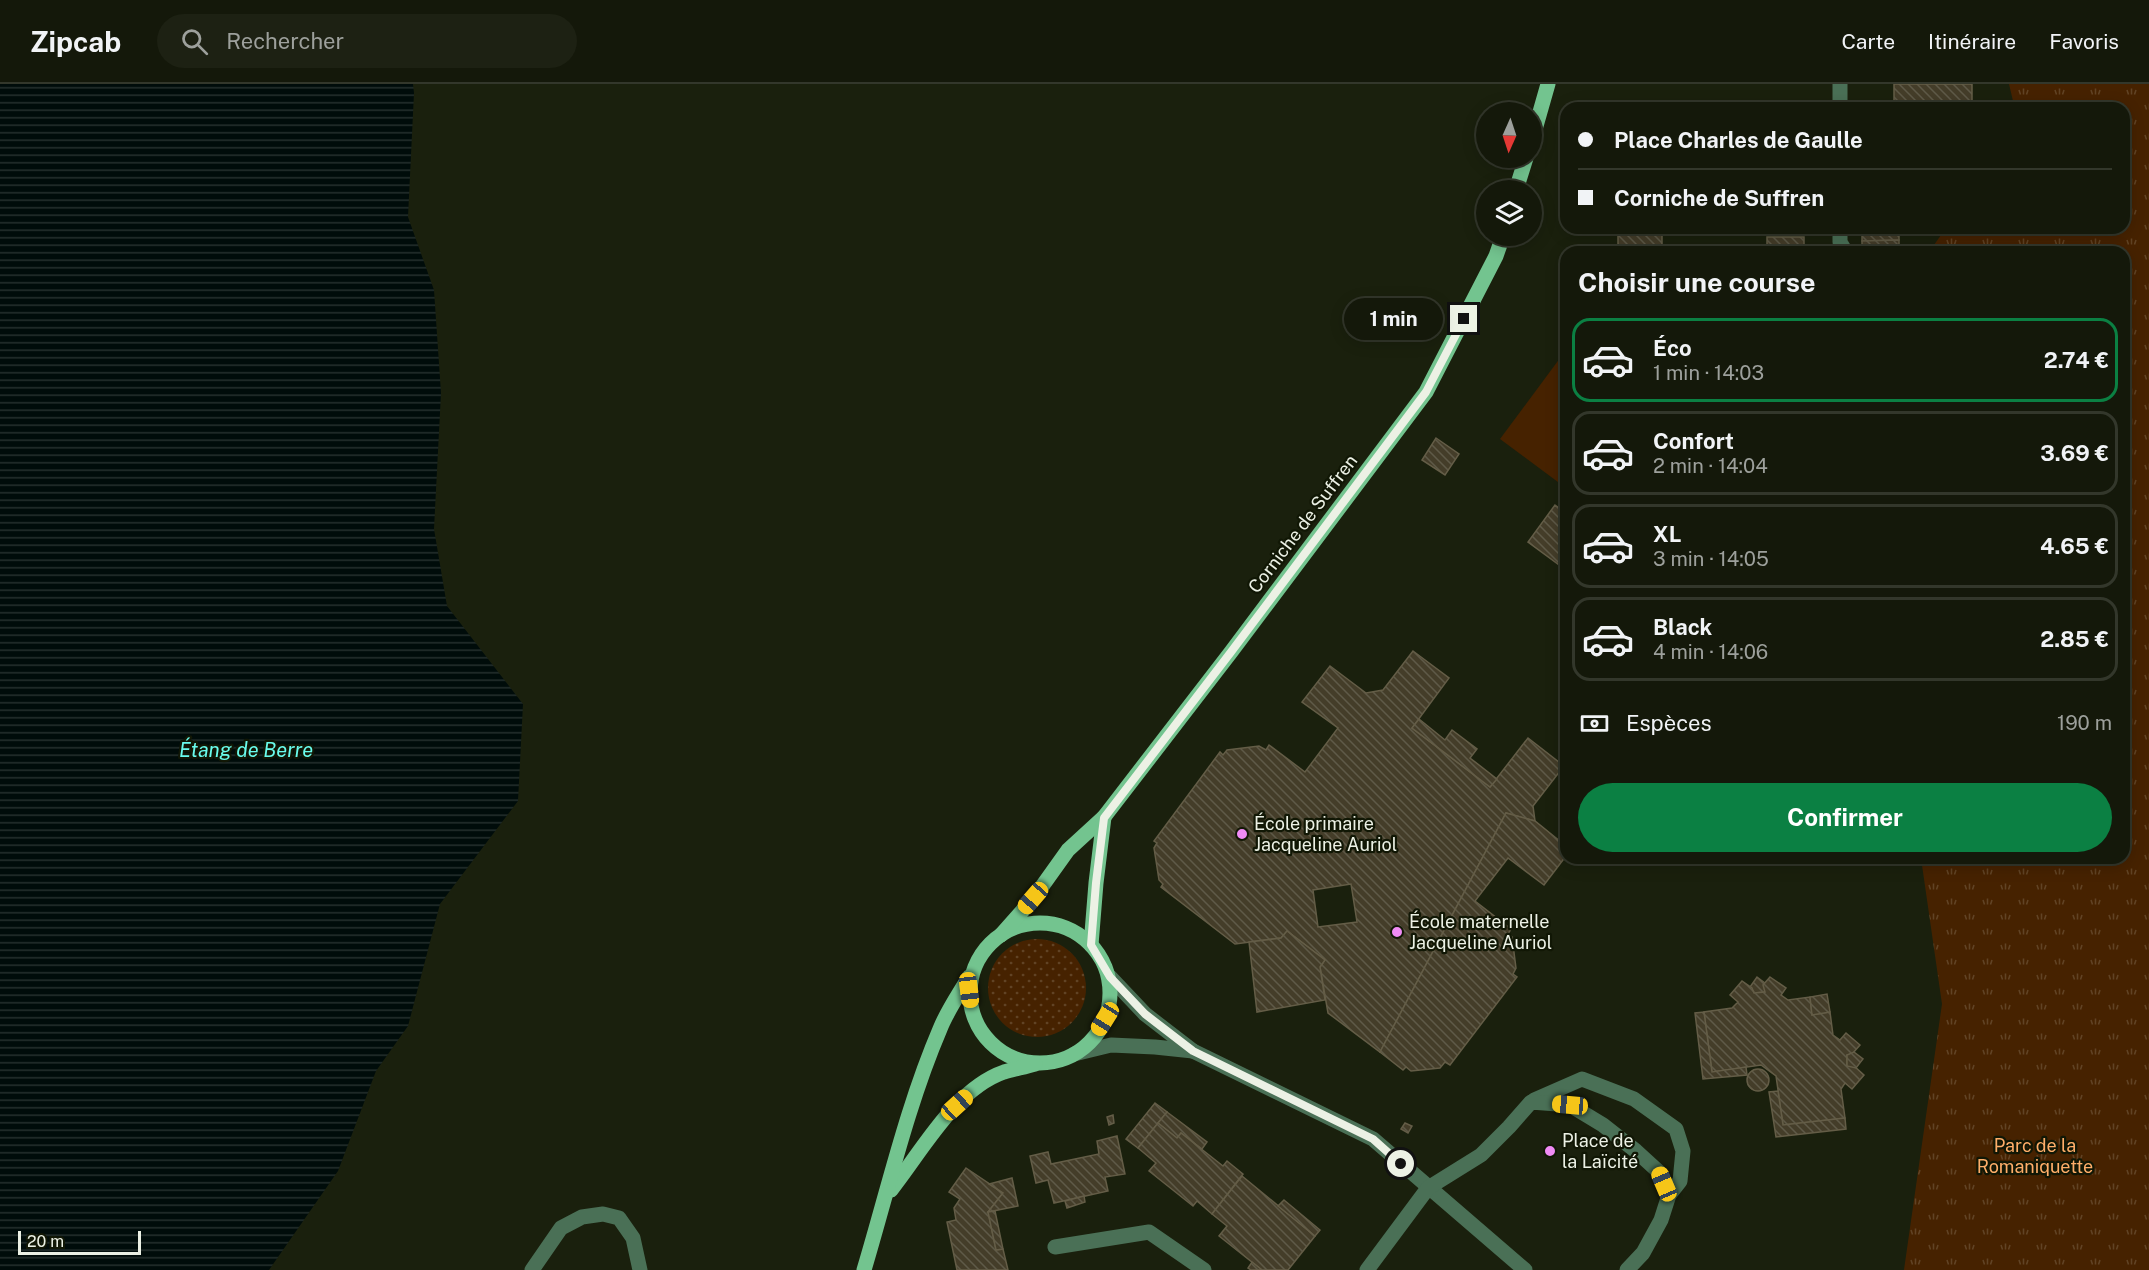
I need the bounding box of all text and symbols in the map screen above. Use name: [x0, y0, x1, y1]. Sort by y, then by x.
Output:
search box: [157, 14, 577, 68]
text: Zipcab: [30, 25, 121, 58]
icon: search: [178, 25, 211, 58]
text: Rechercher: [226, 28, 344, 54]
text: Carte: [1841, 29, 1895, 54]
text: Itinéraire: [1928, 29, 2016, 54]
text: Favoris: [2049, 29, 2119, 54]
north arrow: [1476, 102, 1542, 168]
map controls: [1476, 102, 1542, 246]
text: Place Charles de Gaulle: [1614, 127, 1863, 153]
button: layers: [1476, 180, 1542, 246]
text: Corniche de Suffren: [1614, 185, 1824, 211]
text: Choisir une course: [1578, 266, 1816, 298]
callout: 1 min: [1344, 298, 1443, 340]
route end: [1450, 305, 1477, 332]
text: 1 min: [1369, 307, 1418, 331]
icon: car: [1581, 333, 1635, 387]
text: Éco: [1653, 335, 1692, 361]
text: 2.74 €: [2044, 347, 2109, 373]
text: 1 min · 14:03: [1653, 361, 1764, 385]
icon: car: [1581, 426, 1635, 480]
text: Confort: [1653, 428, 1734, 454]
text: 3.69 €: [2040, 440, 2109, 466]
street label: Corniche de Suffren: [1244, 450, 1361, 597]
text: 2 min · 14:04: [1653, 454, 1768, 478]
icon: car: [1581, 519, 1635, 573]
text: XL: [1653, 521, 1681, 547]
text: 4.65 €: [2040, 533, 2109, 559]
text: 3 min · 14:05: [1653, 547, 1769, 571]
icon: car: [1581, 612, 1635, 666]
text: Black: [1653, 614, 1712, 640]
text: 2.85 €: [2040, 626, 2109, 652]
text: 4 min · 14:06: [1653, 640, 1768, 664]
icon: cash: [1578, 707, 1611, 740]
text: Espèces: [1626, 710, 1712, 736]
text: 190 m: [2057, 711, 2112, 735]
water label: Étang de Berre: [179, 737, 313, 762]
button: Confirmer: [1578, 783, 2112, 852]
place label: École primaire Jacqueline Auriol: [1254, 812, 1397, 855]
marker: École primaire Jacqueline Auriol: [1235, 827, 1249, 841]
car: [1014, 879, 1052, 917]
place label: École maternelle Jacqueline Auriol: [1409, 910, 1552, 953]
marker: École maternelle Jacqueline Auriol: [1390, 925, 1404, 939]
car: [958, 971, 980, 1009]
car: [1088, 999, 1122, 1039]
car: [938, 1086, 976, 1124]
car: [1551, 1094, 1589, 1116]
place label: Place de la Laïcité: [1562, 1130, 1638, 1172]
park label: Parc de la Romaniquette: [1977, 1135, 2093, 1177]
marker: Place de la Laïcité: [1543, 1144, 1557, 1158]
route start: [1387, 1150, 1414, 1177]
car: [1649, 1164, 1679, 1204]
scale bar: [18, 1228, 141, 1256]
text: 20 m: [27, 1232, 64, 1251]

